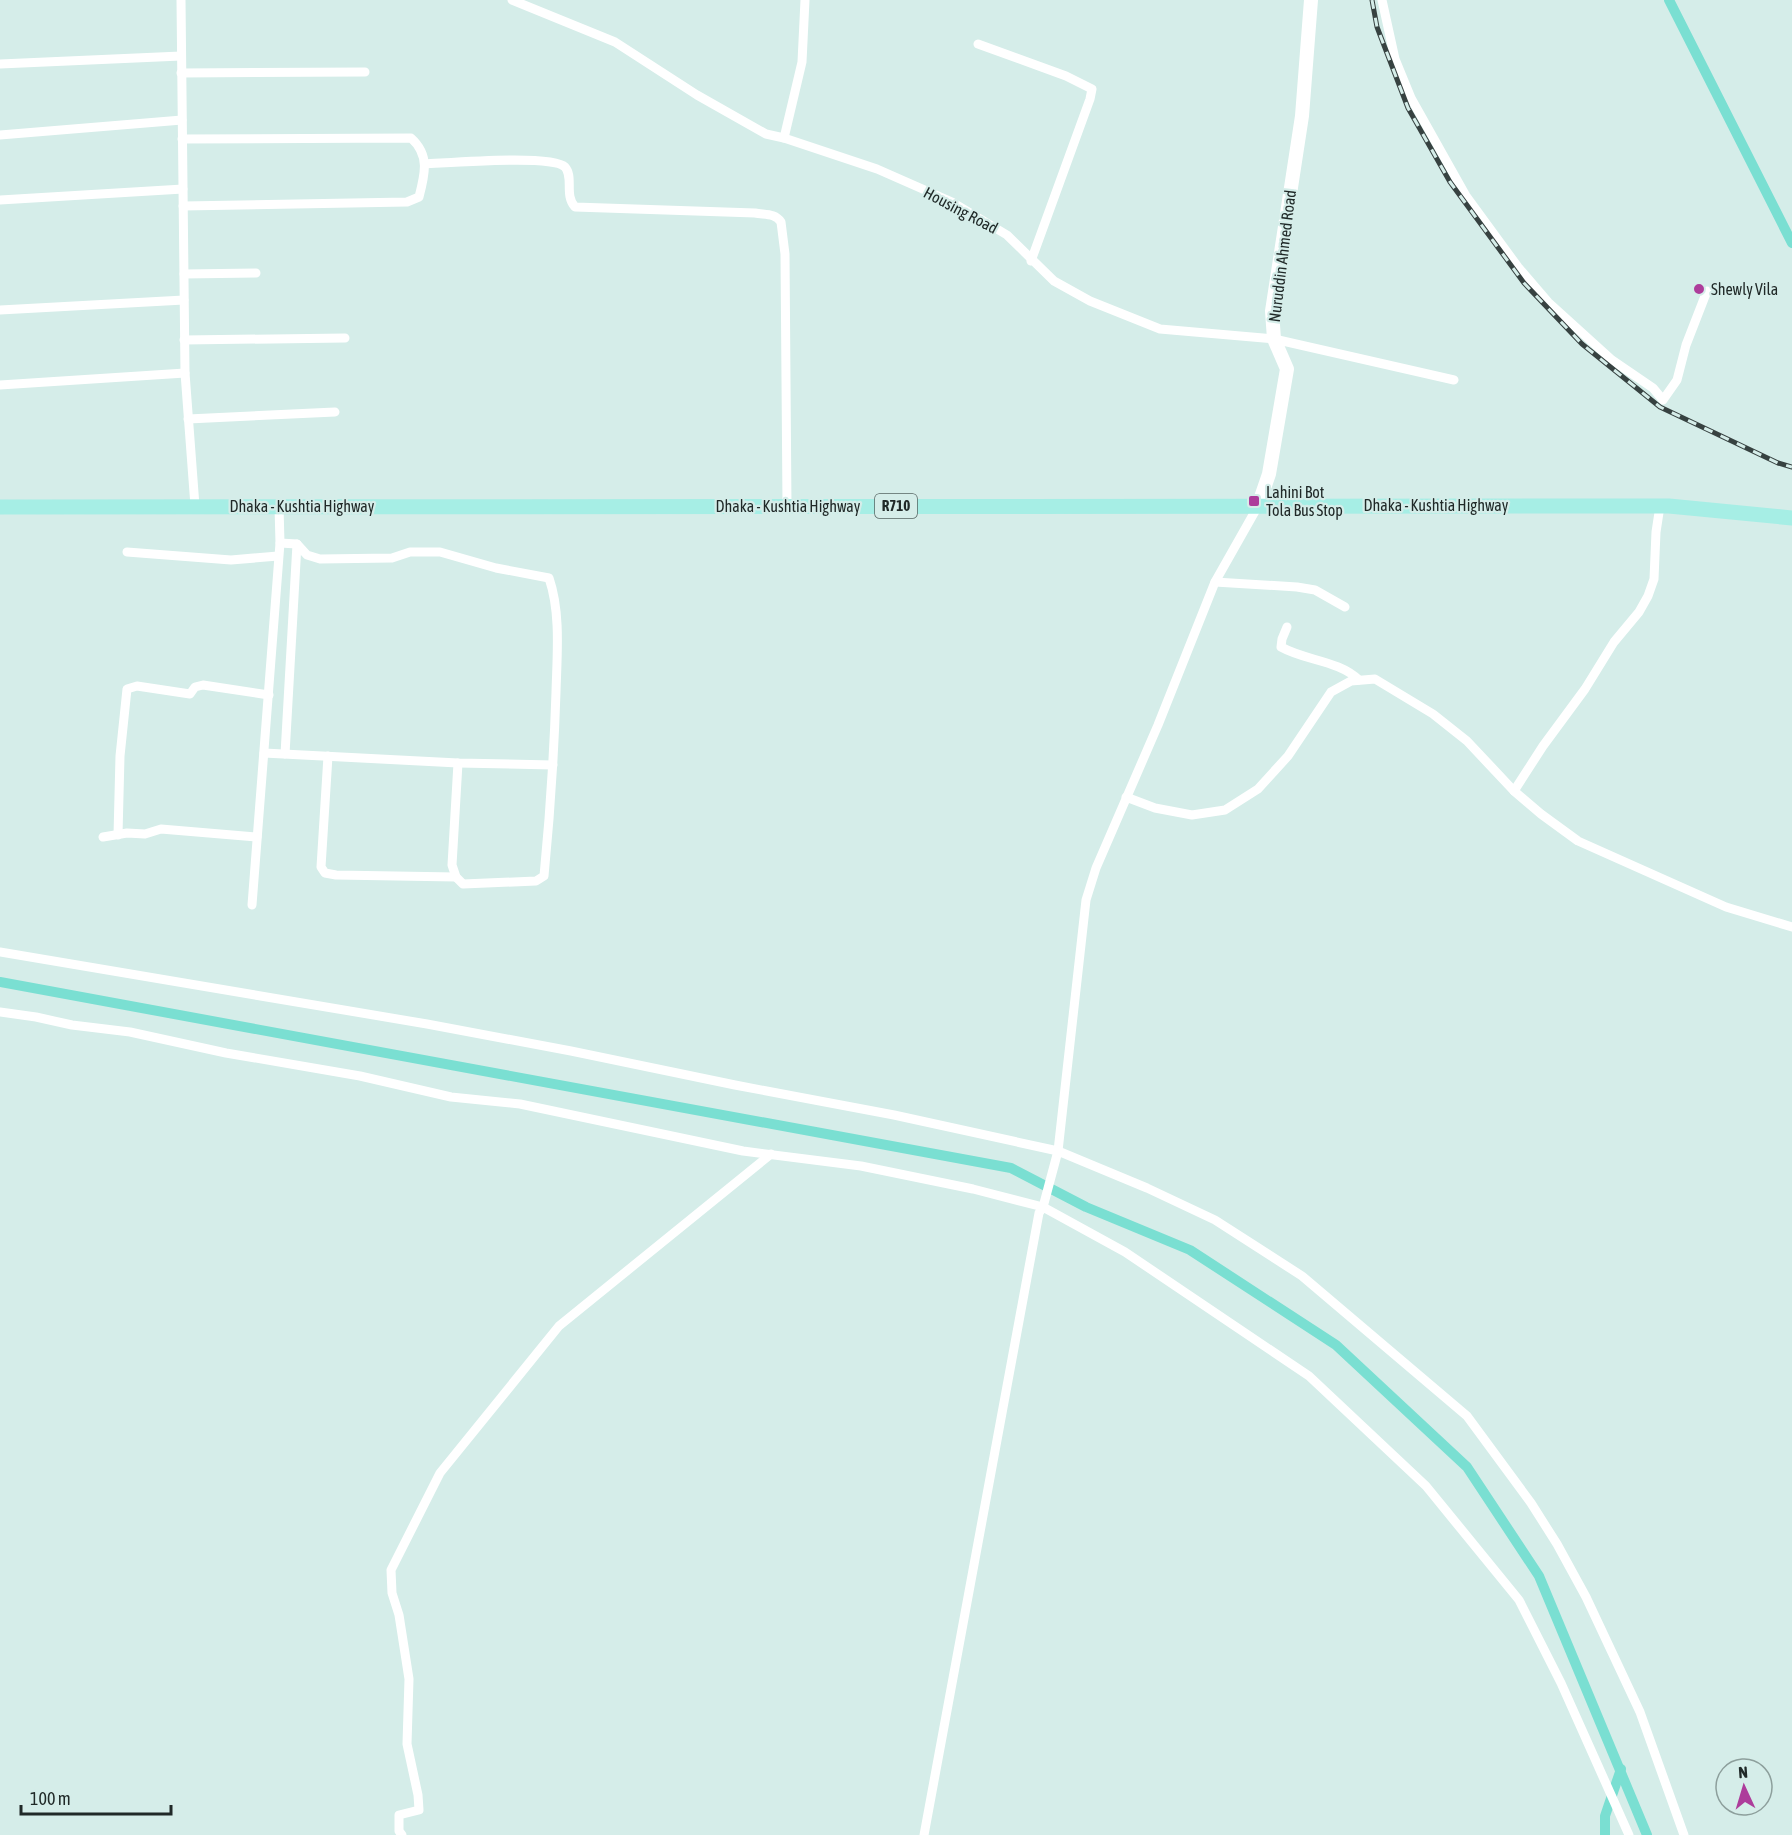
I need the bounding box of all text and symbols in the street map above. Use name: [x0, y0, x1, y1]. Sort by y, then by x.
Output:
street label: Housing Road: [920, 183, 1001, 238]
street label: Nuruddin Ahmed Road: [1265, 189, 1299, 323]
place label: Shewly Vila: [1711, 280, 1778, 299]
marker: Shewly Vila: [1692, 282, 1706, 296]
place label: Lahini Bot Tola Bus Stop: [1266, 483, 1343, 520]
road number: R710: [875, 494, 917, 518]
marker: Lahini Bot Tola Bus Stop: [1247, 494, 1261, 508]
street label: Dhaka - Kushtia Highway: [1364, 496, 1509, 515]
street label: Dhaka - Kushtia Highway: [230, 497, 375, 516]
street label: Dhaka - Kushtia Highway: [716, 497, 861, 516]
north arrow: [1714, 1757, 1774, 1817]
text: N: [1738, 1763, 1748, 1781]
scale bar: [21, 1778, 171, 1816]
text: 100 m: [30, 1788, 71, 1809]

